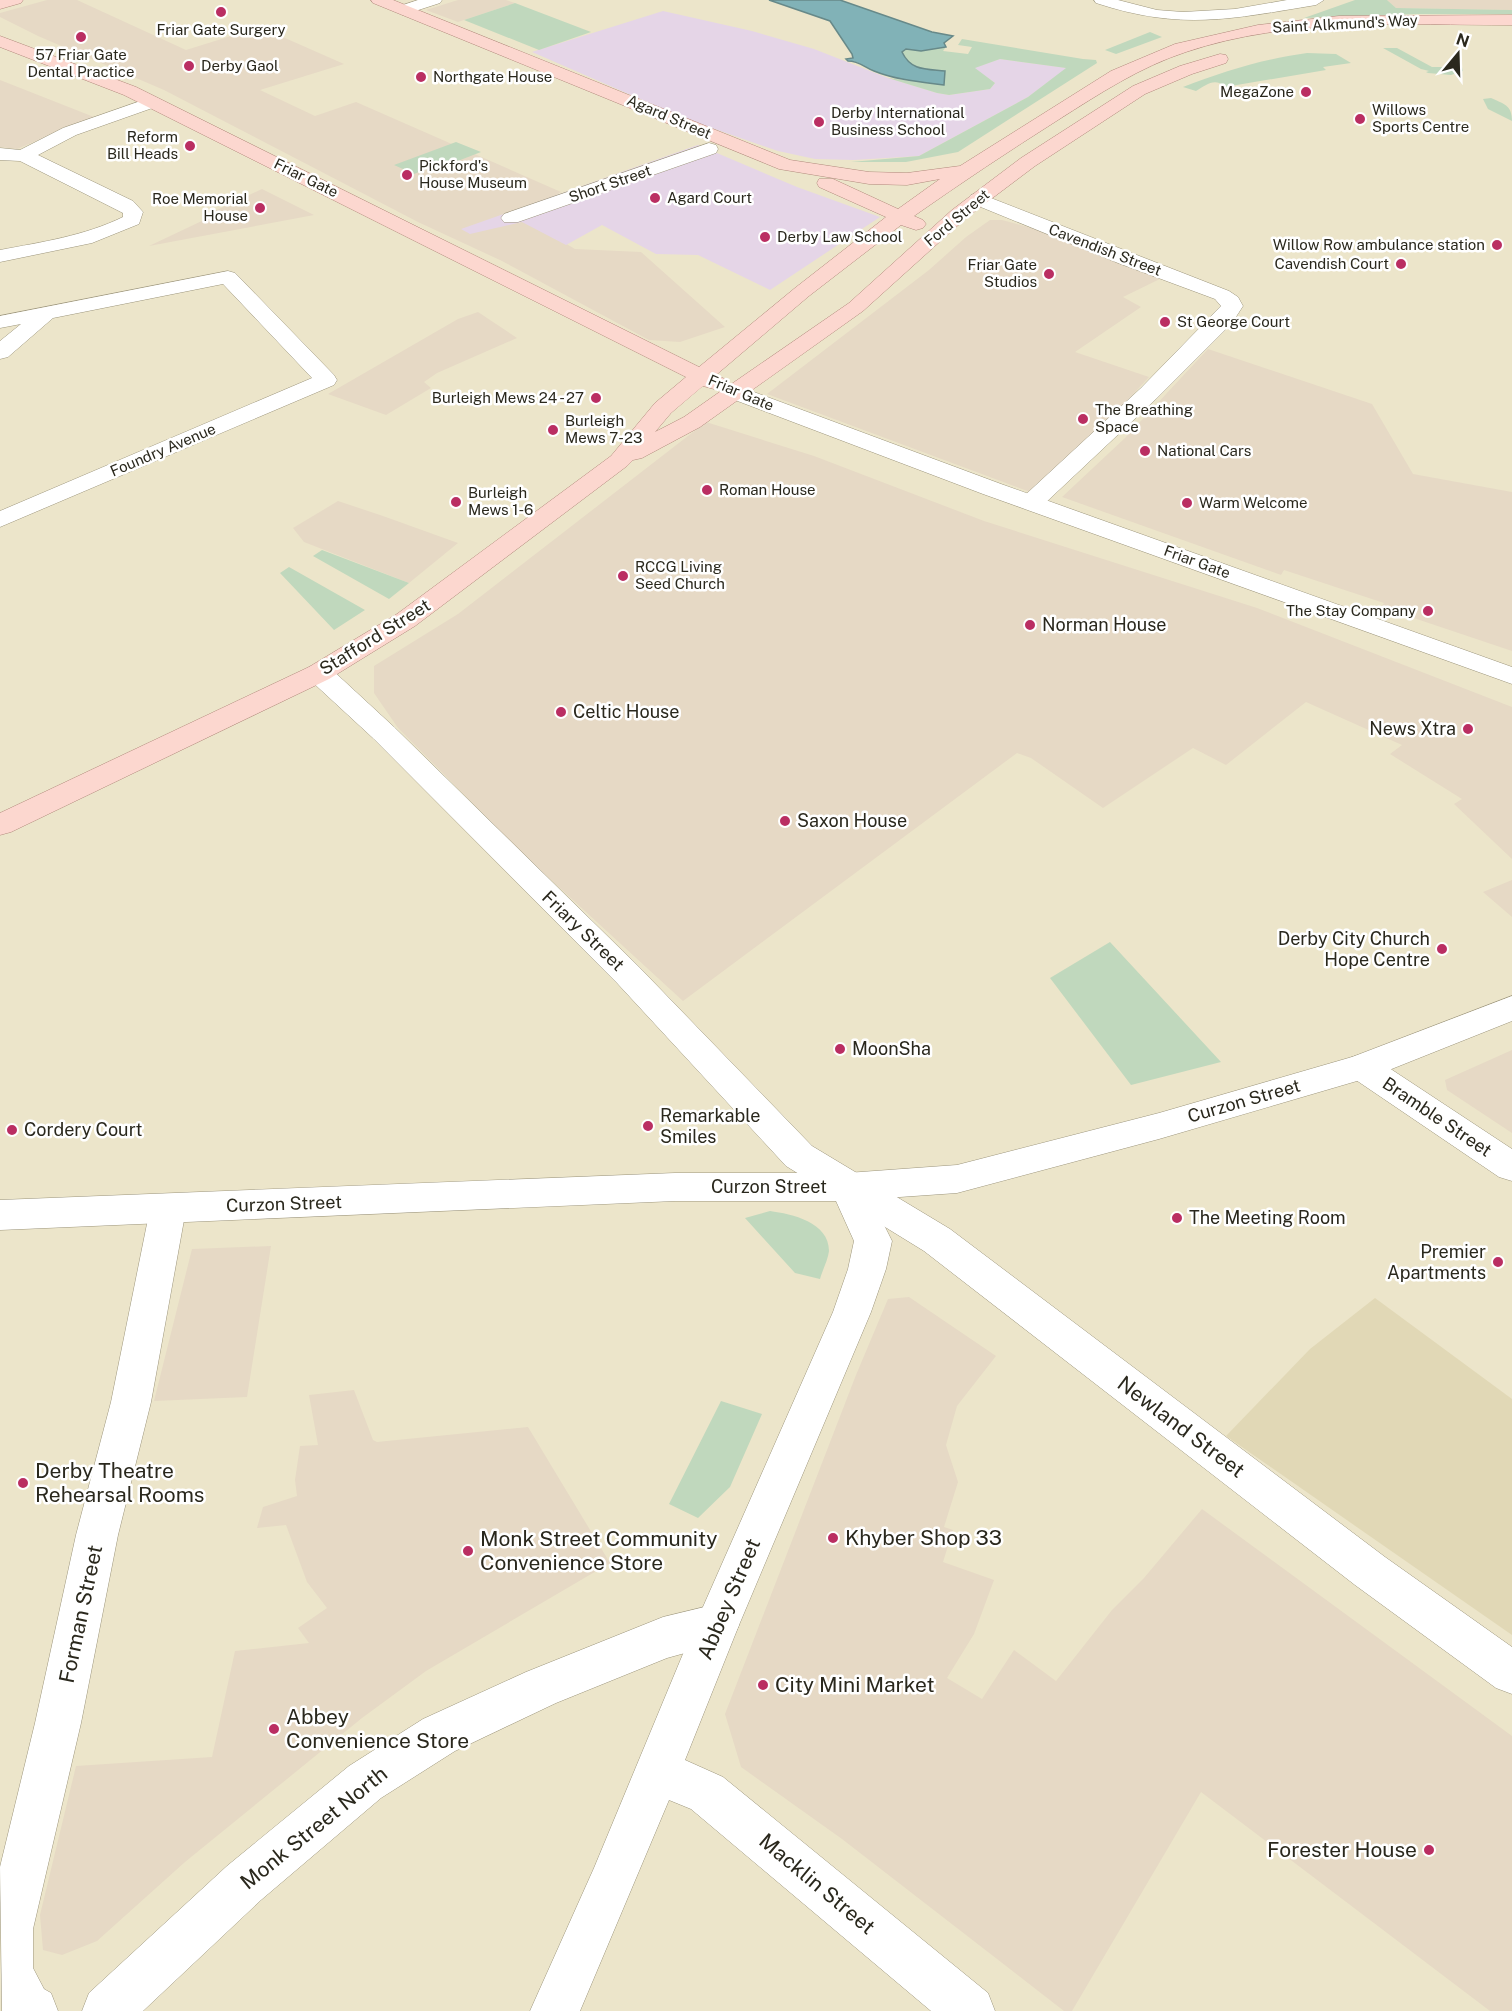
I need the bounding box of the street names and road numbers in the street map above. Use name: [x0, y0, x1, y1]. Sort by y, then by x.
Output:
street label: Saint Alkmund's Way: [1272, 11, 1418, 36]
street label: Agard Street: [624, 91, 714, 142]
street label: Friar Gate: [271, 155, 341, 200]
street label: Short Street: [566, 161, 653, 206]
street label: Ford Street: [921, 186, 993, 250]
street label: Cavendish Street: [1046, 220, 1164, 279]
street label: Friar Gate: [706, 371, 776, 414]
street label: Foundry Avenue: [108, 420, 218, 479]
street label: Friar Gate: [1162, 542, 1233, 581]
street label: Stafford Street: [315, 594, 434, 679]
street label: Friary Street: [538, 886, 629, 975]
street label: Bramble Street: [1379, 1072, 1496, 1161]
street label: Curzon Street: [1185, 1074, 1303, 1127]
street label: Curzon Street: [711, 1176, 827, 1197]
street label: Curzon Street: [226, 1191, 342, 1216]
street label: Newland Street: [1113, 1371, 1250, 1483]
street label: Abbey Street: [692, 1534, 765, 1663]
street label: Forman Street: [54, 1543, 107, 1685]
street label: Monk Street North: [235, 1761, 392, 1894]
street label: Macklin Street: [754, 1828, 880, 1939]

